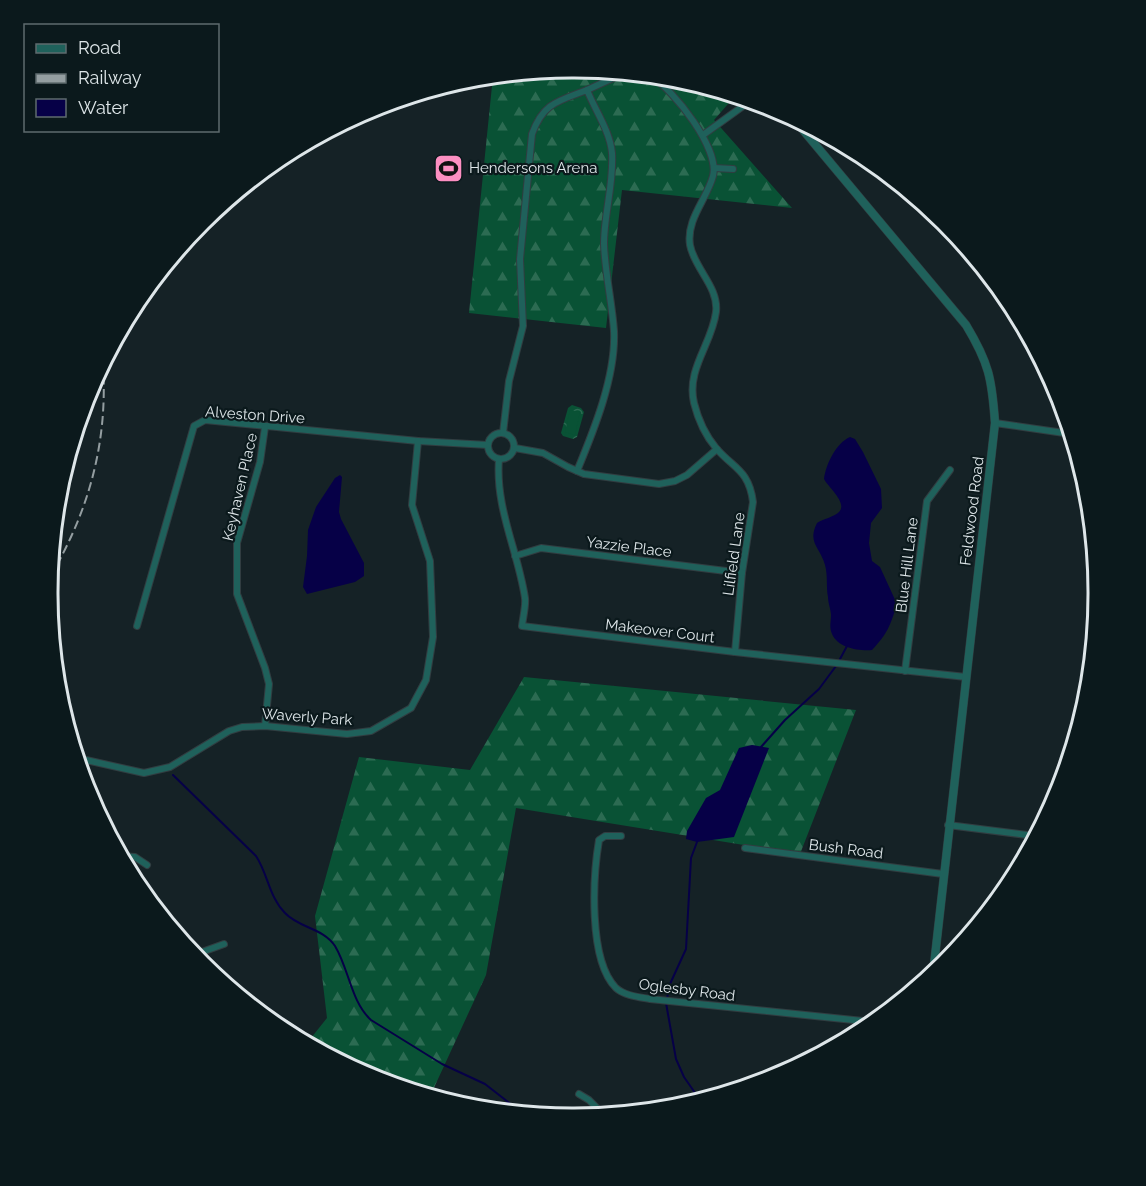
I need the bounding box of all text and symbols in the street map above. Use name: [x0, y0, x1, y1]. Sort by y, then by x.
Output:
legend: [24, 24, 219, 132]
text: Road: [78, 37, 121, 58]
text: Railway: [78, 67, 142, 88]
text: Water: [78, 97, 129, 118]
sports icon: Hendersons Arena: [432, 152, 464, 184]
place label: Hendersons Arena: [469, 159, 597, 177]
street label: Alveston Drive: [205, 403, 306, 427]
street label: Keyhaven Place: [219, 431, 261, 543]
street label: Feldwood Road: [956, 456, 988, 566]
street label: Lilfield Lane: [719, 511, 749, 597]
street label: Blue Hill Lane: [892, 516, 922, 614]
street label: Yazzie Place: [585, 533, 673, 561]
street label: Makeover Court: [604, 615, 716, 647]
street label: Waverly Park: [261, 705, 353, 729]
street label: Bush Road: [808, 836, 884, 862]
street label: Oglesby Road: [638, 975, 736, 1005]

